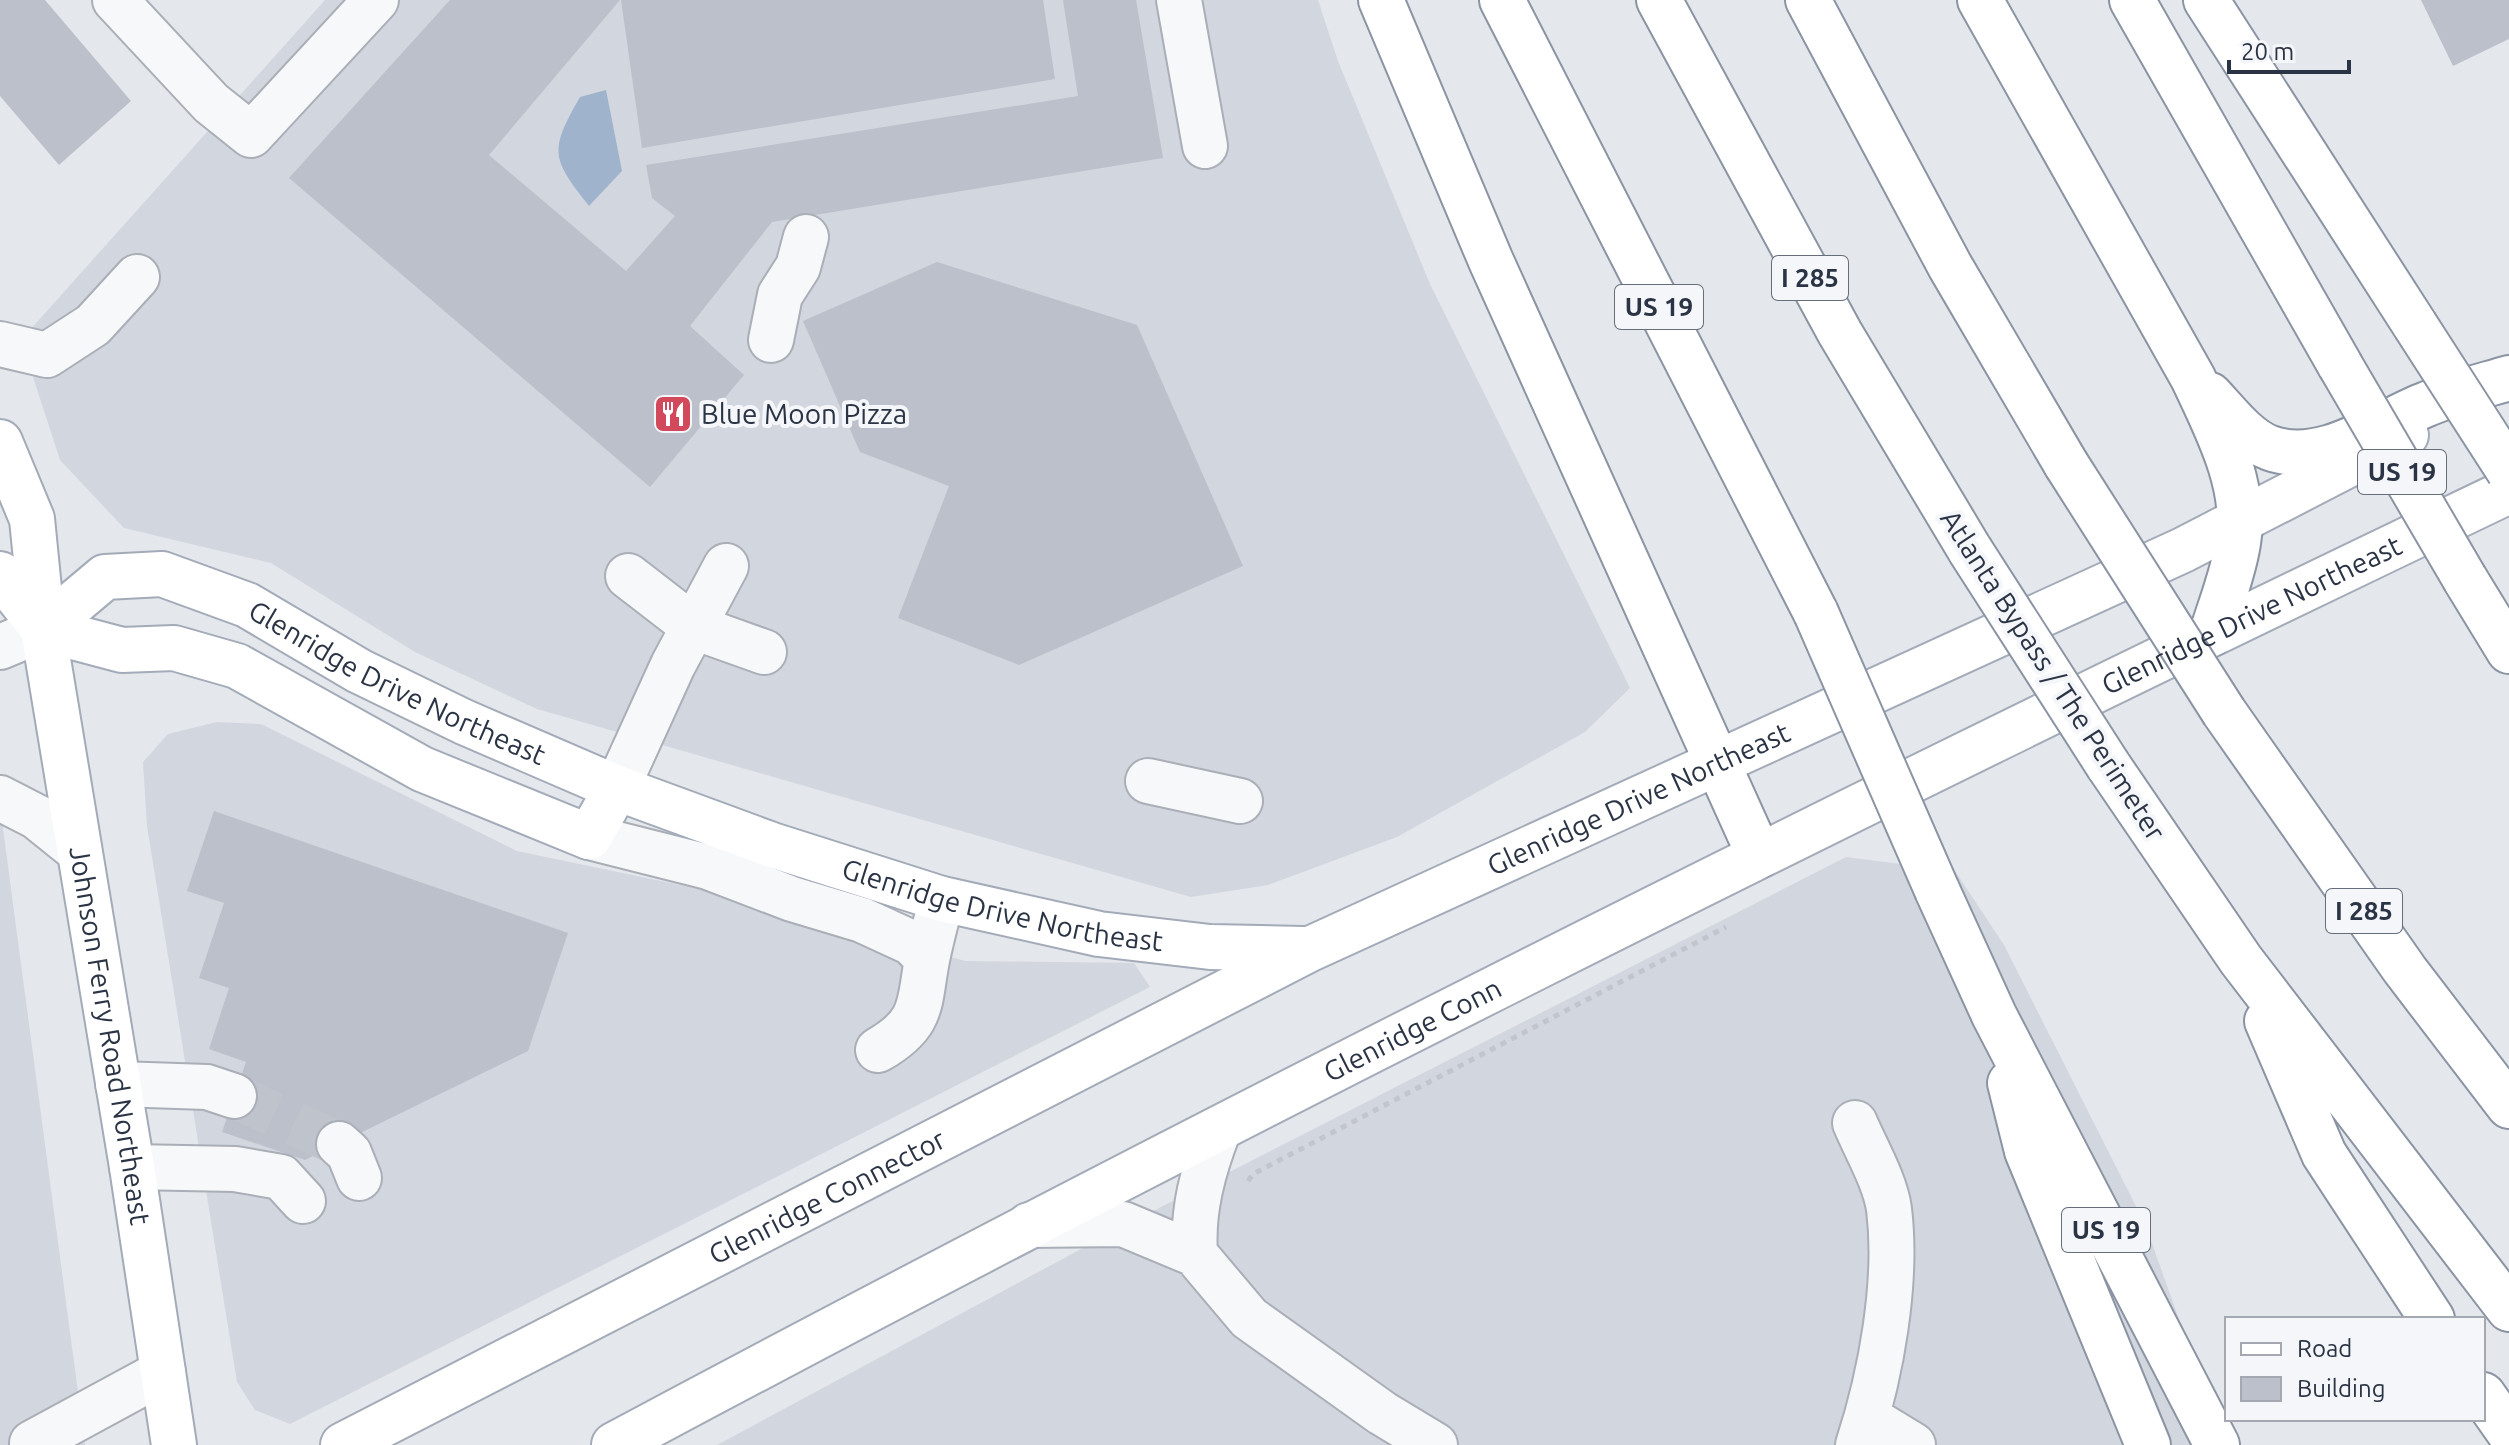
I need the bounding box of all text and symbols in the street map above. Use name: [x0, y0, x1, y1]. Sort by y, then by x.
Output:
scale bar: [2229, 24, 2349, 74]
text: 20 m: [2241, 38, 2294, 65]
road number: I 285: [1772, 256, 1848, 300]
road number: US 19: [1615, 285, 1703, 329]
restaurant icon: Blue Moon Pizza: [652, 393, 694, 435]
place label: Blue Moon Pizza: [701, 398, 907, 429]
road number: US 19: [2358, 450, 2446, 494]
street label: Atlanta Bypass / The Perimeter: [1935, 504, 2172, 846]
street label: Glenridge Drive Northeast: [2096, 529, 2406, 700]
street label: Glenridge Drive Northeast: [244, 594, 550, 770]
street label: Glenridge Drive Northeast: [1482, 716, 1794, 881]
street label: Johnson Ferry Road Northeast: [64, 844, 157, 1227]
street label: Glenridge Drive Northeast: [839, 852, 1165, 956]
road number: I 285: [2326, 889, 2402, 933]
street label: Glenridge Conn: [1318, 971, 1506, 1087]
street label: Glenridge Connector: [704, 1123, 950, 1270]
road number: US 19: [2062, 1208, 2150, 1252]
legend: [2225, 1317, 2485, 1421]
text: Road: [2297, 1335, 2352, 1362]
text: Building: [2297, 1375, 2385, 1402]

